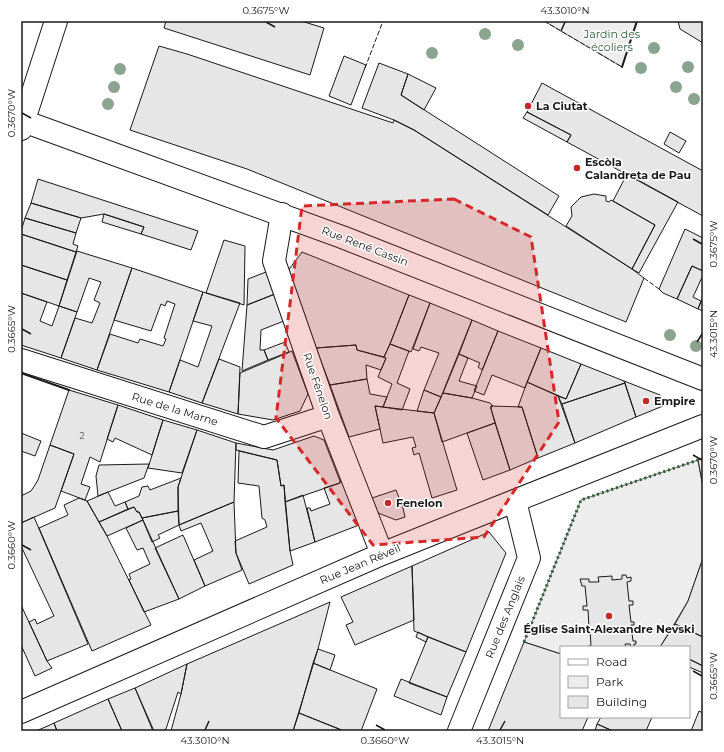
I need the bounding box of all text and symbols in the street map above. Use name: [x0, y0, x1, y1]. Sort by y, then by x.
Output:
text: 0.3675°W: [242, 4, 290, 17]
text: 43.3010°N: [540, 4, 590, 17]
park label: Jardin des écoliers: [583, 27, 641, 54]
text: 0.3670°W: [5, 89, 18, 137]
place label: La Ciutat: [536, 99, 588, 113]
marker: La Ciutat: [523, 101, 533, 111]
place label: Escòla Calandreta de Pau: [585, 155, 691, 182]
marker: Escòla Calandreta de Pau: [572, 163, 582, 173]
text: 0.3675°W: [707, 220, 720, 268]
street label: Rue René Cassin: [320, 223, 410, 269]
text: 0.3665°W: [5, 305, 18, 353]
text: 43.3015°N: [707, 310, 720, 358]
street label: Rue Fénelon: [300, 351, 336, 421]
street label: Rue de la Marne: [130, 389, 220, 429]
place label: Empire: [654, 394, 695, 408]
marker: Empire: [641, 396, 651, 406]
house number: 2: [79, 430, 85, 441]
text: 0.3670°W: [707, 436, 720, 484]
place label: Fenelon: [396, 496, 443, 510]
marker: Fenelon: [383, 498, 393, 508]
text: 0.3660°W: [5, 521, 18, 569]
street label: Rue Jean Réveil: [317, 541, 403, 587]
street label: Rue des Anglais: [482, 573, 528, 660]
marker: Église Saint-Alexandre Nevski: [604, 611, 614, 621]
place label: Église Saint-Alexandre Nevski: [523, 622, 695, 636]
legend: [560, 646, 690, 718]
text: 0.3665°W: [707, 652, 720, 700]
text: Road: [596, 654, 627, 669]
text: Park: [596, 674, 624, 689]
text: Building: [596, 694, 647, 709]
text: 43.3010°N: [180, 734, 230, 747]
text: 0.3660°W: [361, 734, 409, 747]
text: 43.3015°N: [476, 734, 524, 747]

